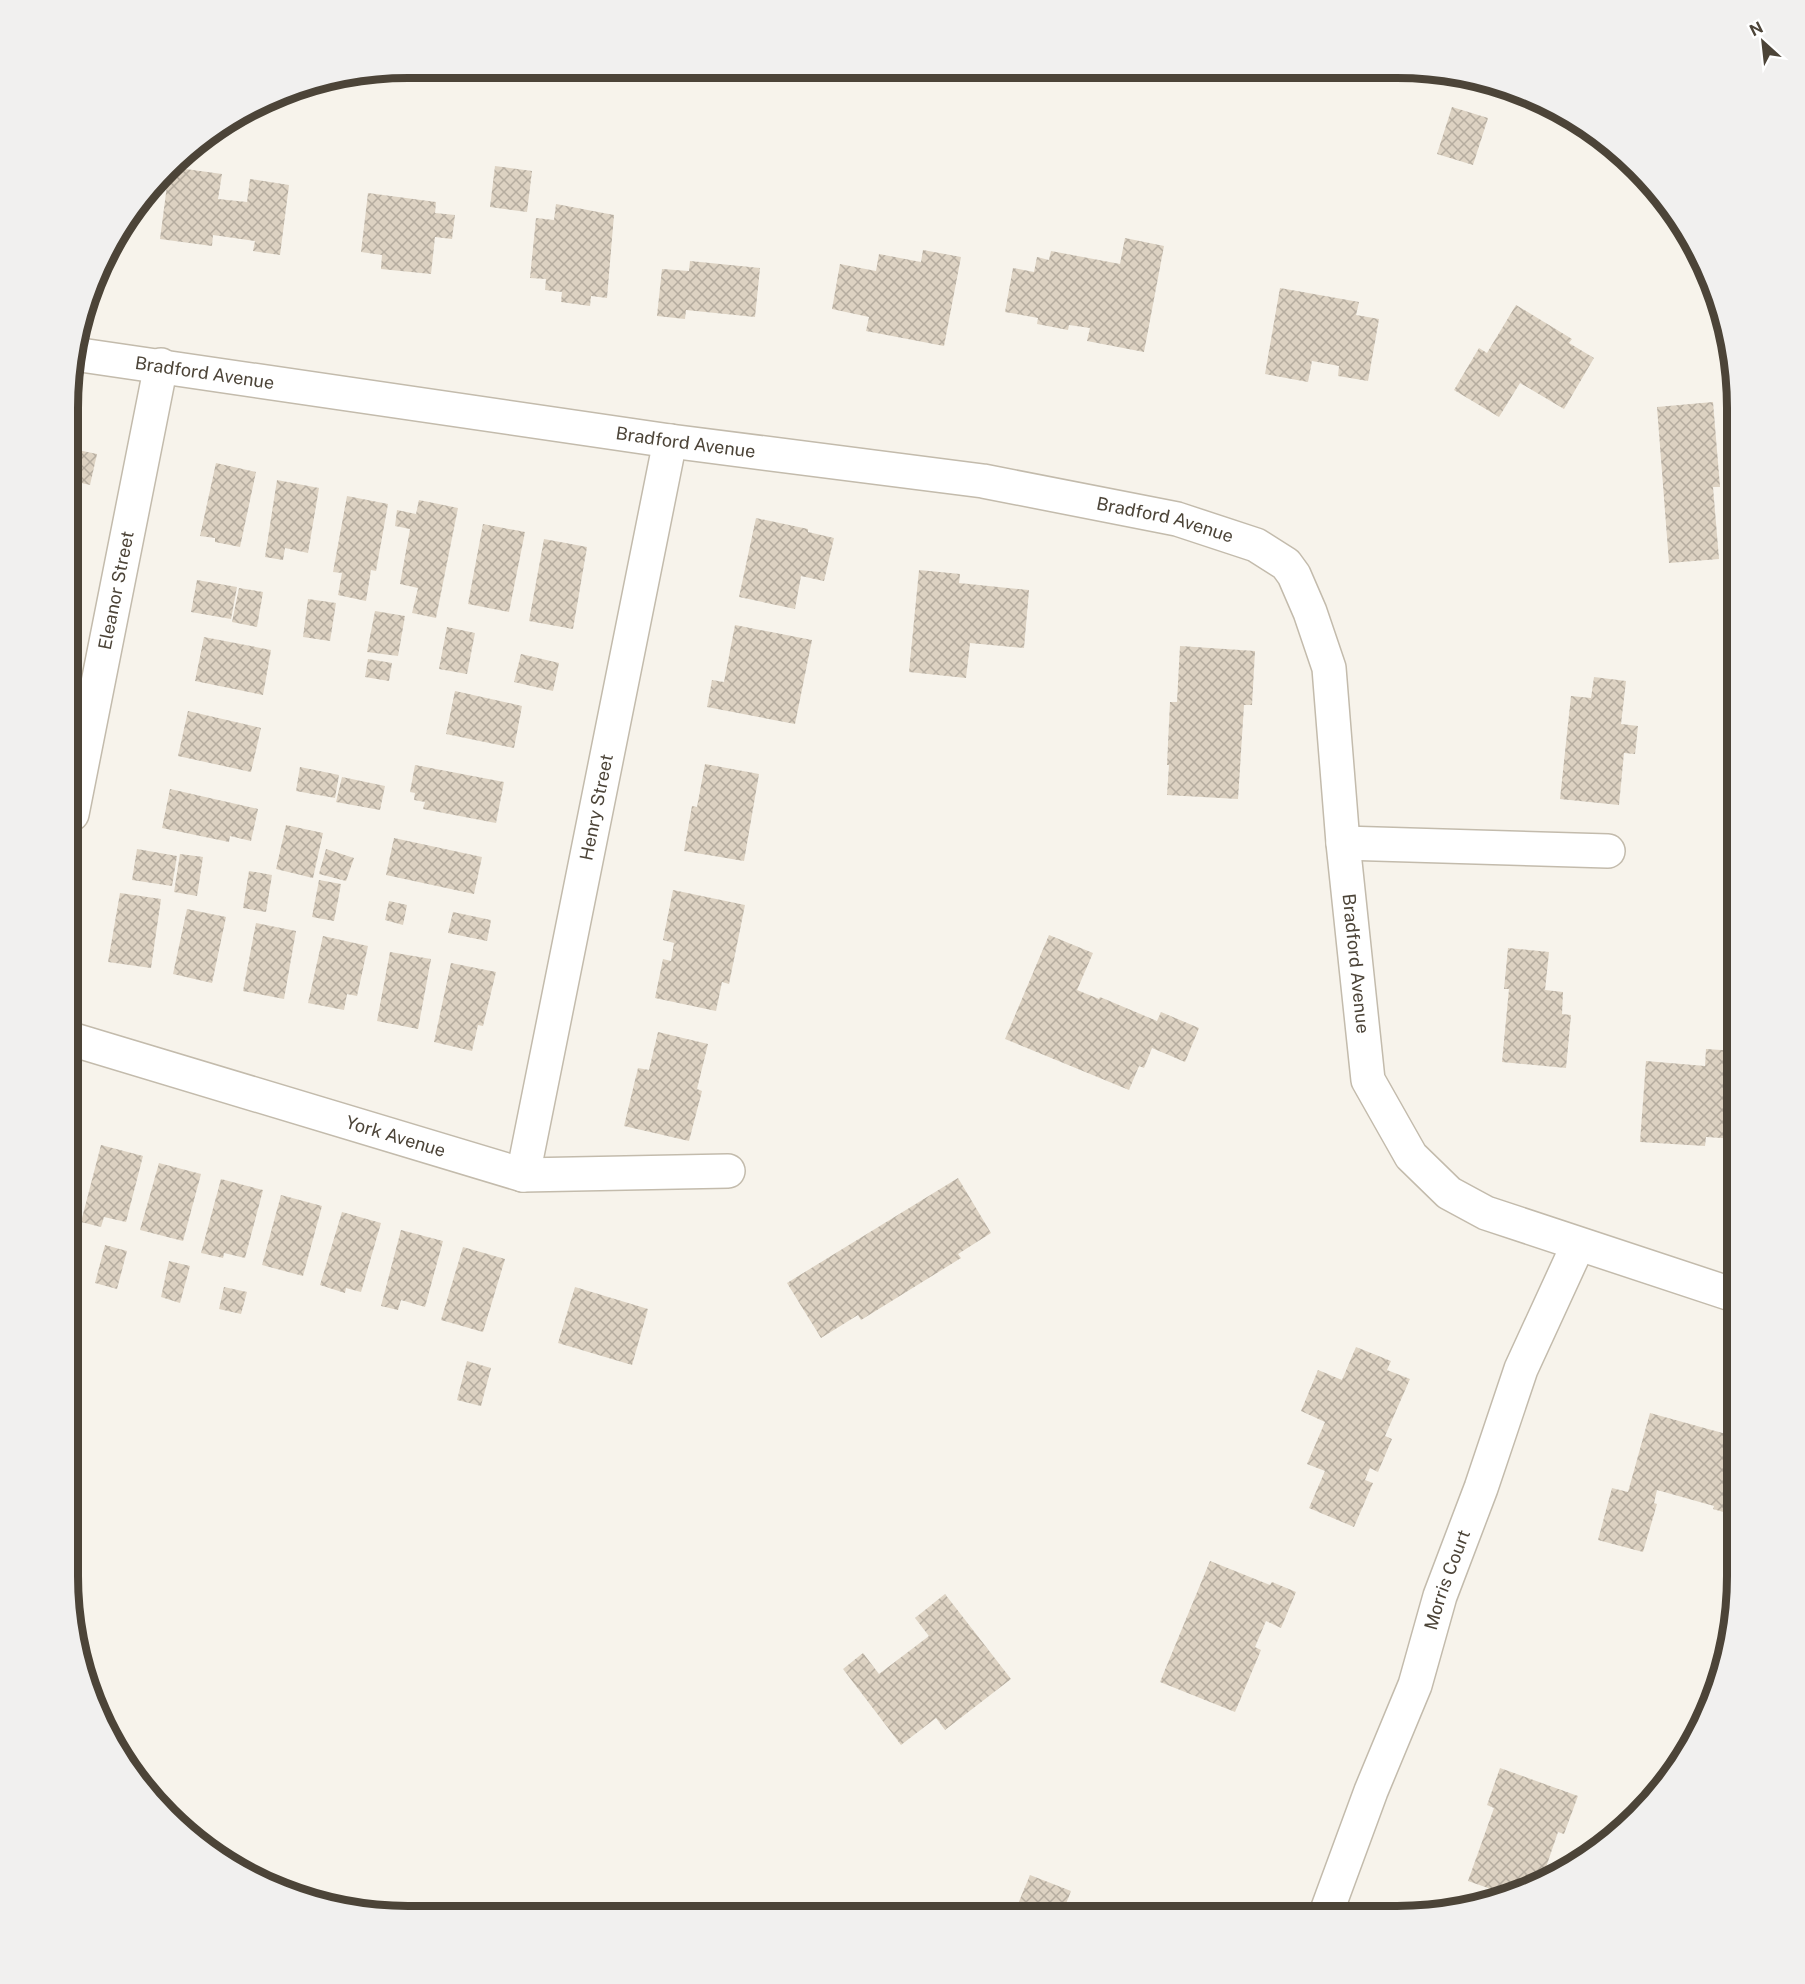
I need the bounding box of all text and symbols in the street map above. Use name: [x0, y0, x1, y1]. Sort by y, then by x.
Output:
north arrow: [1733, 12, 1793, 72]
text: N: [1747, 18, 1766, 40]
street label: Bradford Avenue: [134, 352, 276, 393]
street label: Bradford Avenue: [615, 422, 757, 462]
street label: Bradford Avenue: [1095, 492, 1236, 547]
street label: Eleanor Street: [94, 529, 138, 651]
street label: Henry Street: [575, 752, 617, 862]
street label: Bradford Avenue: [1338, 892, 1374, 1034]
street label: York Avenue: [343, 1111, 448, 1161]
street label: Morris Court: [1420, 1527, 1474, 1632]

